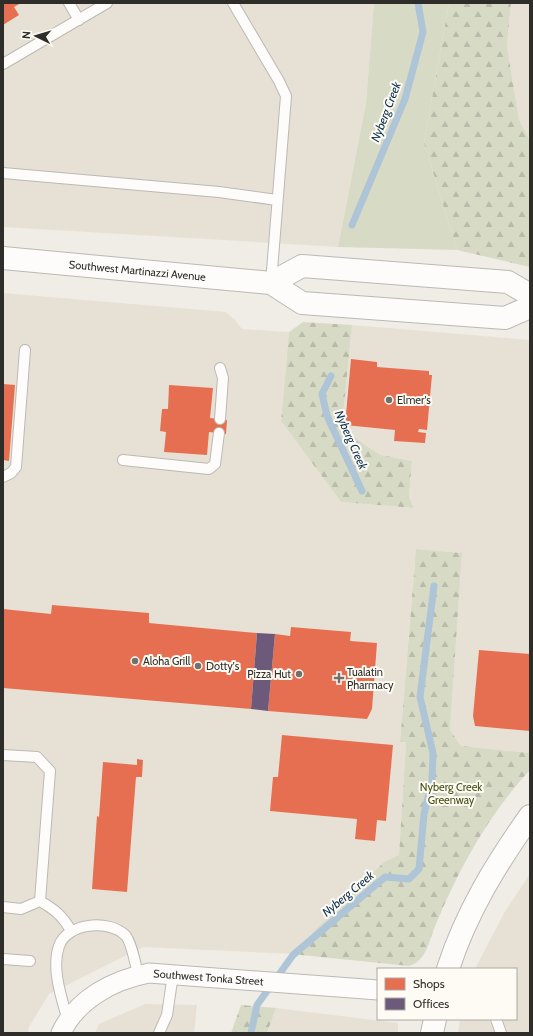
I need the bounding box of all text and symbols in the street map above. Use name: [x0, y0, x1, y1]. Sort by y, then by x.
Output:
north arrow: [16, 16, 56, 56]
text: N: [19, 31, 33, 40]
water label: Nyberg Creek: [367, 79, 404, 144]
street label: Southwest Martinazzi Avenue: [68, 257, 207, 284]
place label: Elmer's: [397, 393, 431, 407]
marker: Elmer's: [384, 395, 394, 405]
water label: Nyberg Creek: [332, 408, 371, 472]
place label: Aloha Grill: [143, 654, 191, 668]
marker: Aloha Grill: [130, 656, 140, 666]
place label: Dotty's: [206, 659, 240, 673]
marker: Dotty's: [193, 661, 203, 671]
place label: Tualatin Pharmacy: [347, 665, 394, 692]
place label: Pizza Hut: [247, 667, 291, 681]
marker: Pizza Hut: [294, 669, 304, 679]
marker: Tualatin Pharmacy: [334, 673, 344, 683]
park label: Nyberg Creek Greenway: [420, 780, 482, 807]
water label: Nyberg Creek: [319, 867, 377, 920]
street label: Southwest Tonka Street: [153, 966, 264, 988]
legend: [377, 968, 517, 1020]
text: Shops: [413, 976, 445, 991]
text: Offices: [413, 996, 449, 1011]

